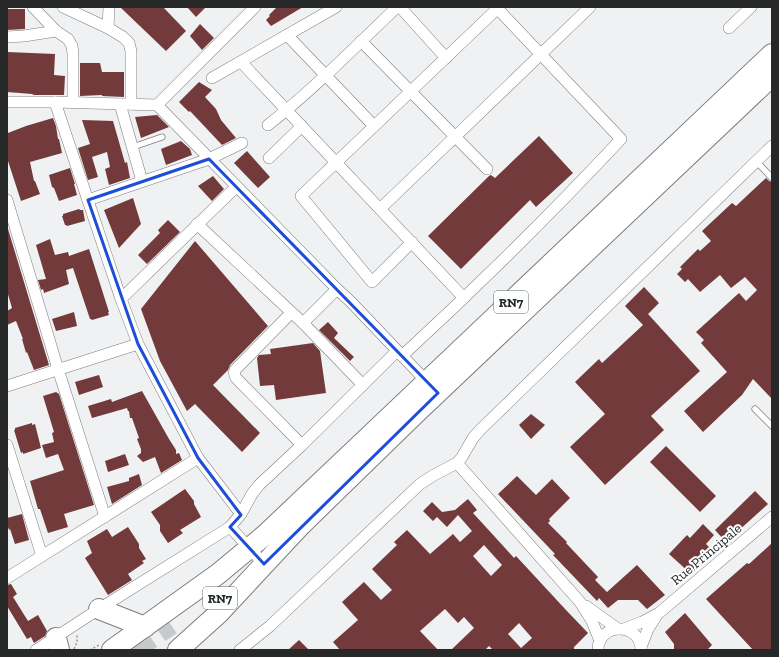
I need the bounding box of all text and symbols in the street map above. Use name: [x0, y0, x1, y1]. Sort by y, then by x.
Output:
road number: RN7: [494, 291, 528, 313]
street label: Rue Principale: [667, 520, 746, 589]
road number: RN7: [203, 587, 237, 609]

